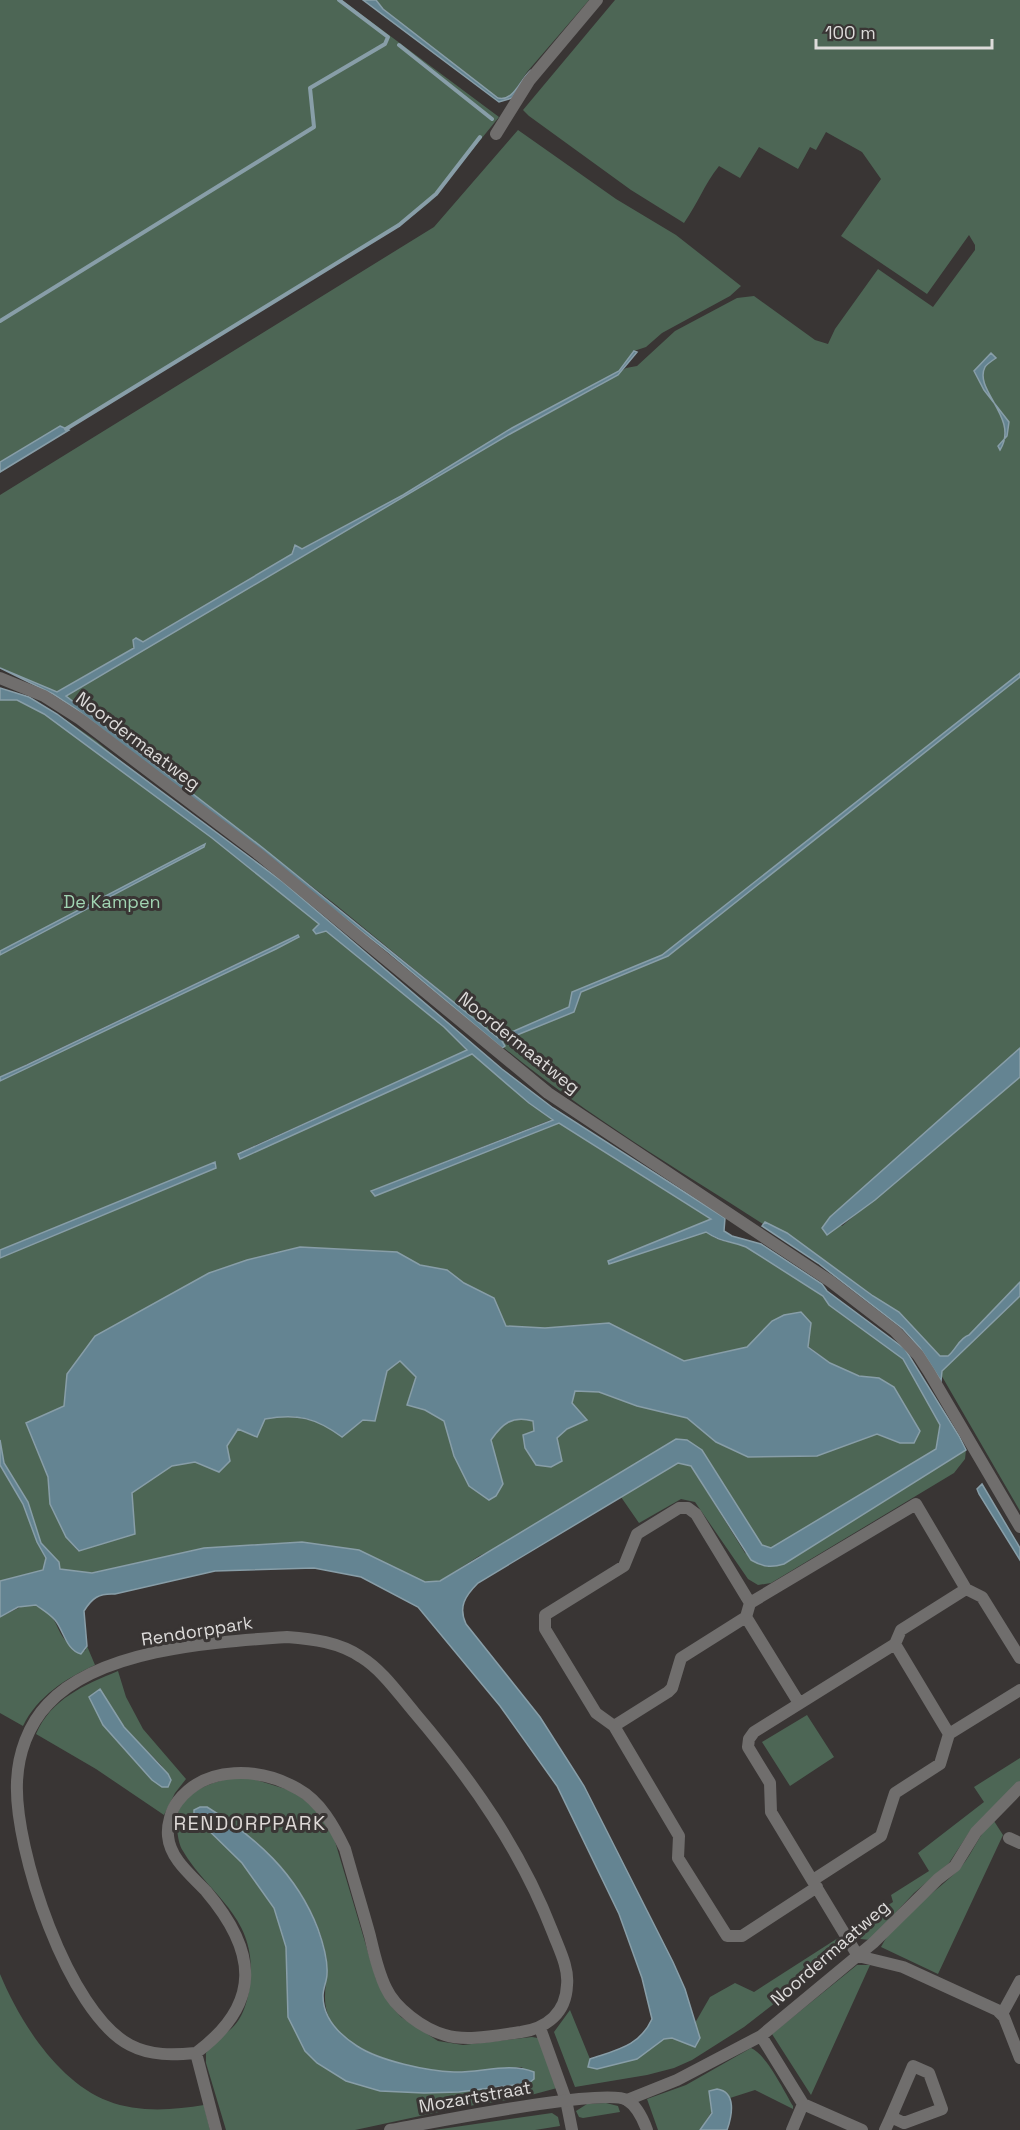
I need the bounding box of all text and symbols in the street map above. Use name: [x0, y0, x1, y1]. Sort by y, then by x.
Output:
scale bar: [816, 12, 992, 50]
text: 100 m: [825, 21, 876, 44]
street label: Noordermaatweg: [71, 686, 205, 795]
park label: De Kampen: [63, 890, 161, 913]
street label: Noordermaatweg: [454, 986, 585, 1099]
street label: Rendorppark: [140, 1610, 255, 1651]
district label: RENDORPPARK: [173, 1810, 327, 1836]
street label: Noordermaatweg: [766, 1895, 894, 2011]
street label: Mozartstraat: [417, 2075, 533, 2118]

